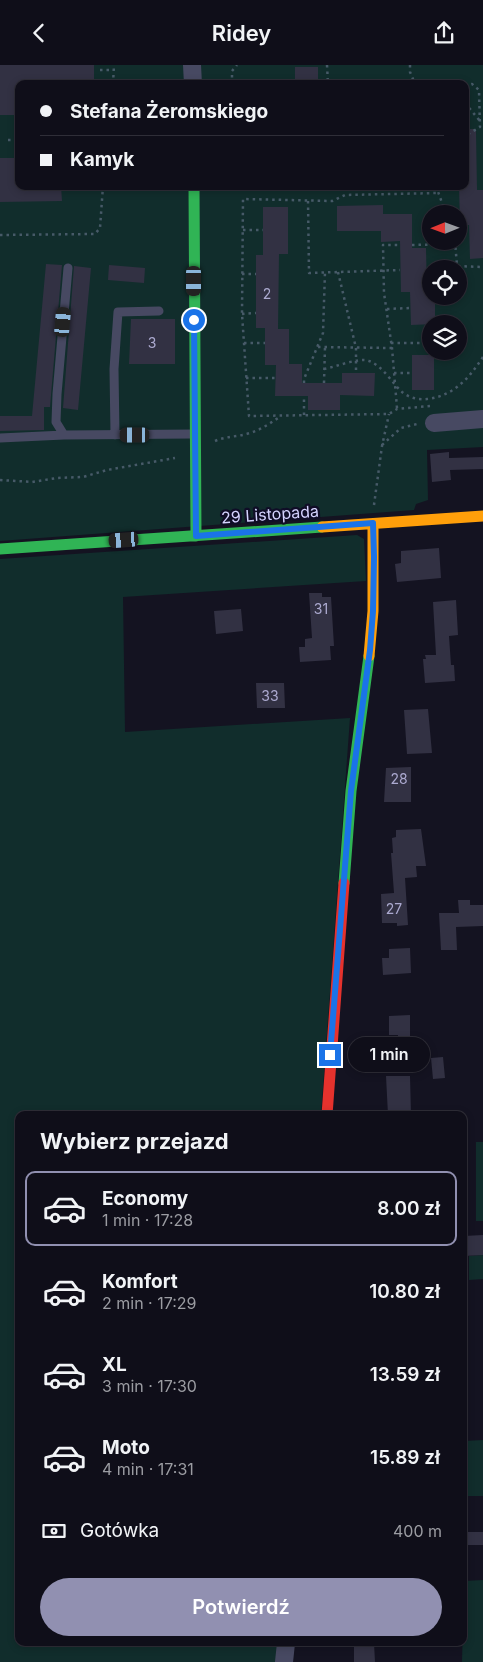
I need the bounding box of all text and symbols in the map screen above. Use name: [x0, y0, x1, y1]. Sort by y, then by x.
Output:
icon: back: [25, 19, 53, 47]
icon: share: [430, 19, 458, 47]
text: Ridey: [212, 20, 271, 46]
text: Stefana Żeromskiego: [70, 100, 268, 123]
text: Kamyk: [70, 148, 134, 171]
north arrow: [422, 205, 468, 250]
map controls: [422, 205, 467, 360]
button: locate: [422, 260, 467, 305]
car: [186, 266, 201, 296]
house number: 2: [263, 285, 271, 302]
car: [54, 306, 71, 338]
route start: [183, 309, 205, 331]
button: layers: [422, 315, 467, 360]
house number: 3: [148, 334, 156, 351]
car: [120, 428, 150, 443]
street label: 29 Listopada: [220, 501, 320, 527]
car: [108, 531, 139, 549]
house number: 31: [314, 600, 328, 617]
house number: 33: [261, 687, 279, 704]
house number: 28: [390, 770, 408, 787]
house number: 27: [386, 900, 402, 917]
callout: 1 min: [348, 1037, 430, 1073]
route end: [319, 1044, 341, 1066]
text: 1 min: [369, 1044, 409, 1064]
text: Wybierz przejazd: [40, 1128, 229, 1154]
icon: car: [42, 1186, 87, 1231]
text: Economy: [102, 1187, 188, 1210]
text: 8.00 zł: [377, 1197, 440, 1220]
text: 1 min · 17:28: [102, 1210, 193, 1230]
icon: car: [42, 1269, 87, 1314]
text: Komfort: [102, 1270, 178, 1293]
text: 10.80 zł: [369, 1280, 440, 1303]
text: 2 min · 17:29: [102, 1293, 197, 1313]
icon: car: [42, 1352, 87, 1397]
text: XL: [102, 1353, 127, 1376]
text: 13.59 zł: [370, 1363, 440, 1386]
text: 3 min · 17:30: [102, 1376, 197, 1396]
icon: car: [42, 1435, 87, 1480]
text: Moto: [102, 1436, 150, 1459]
text: 15.89 zł: [370, 1446, 440, 1469]
text: 4 min · 17:31: [102, 1459, 194, 1479]
icon: cash: [40, 1517, 68, 1545]
text: Gotówka: [80, 1519, 159, 1542]
text: 400 m: [393, 1521, 442, 1541]
button: Potwierdź: [40, 1578, 442, 1636]

